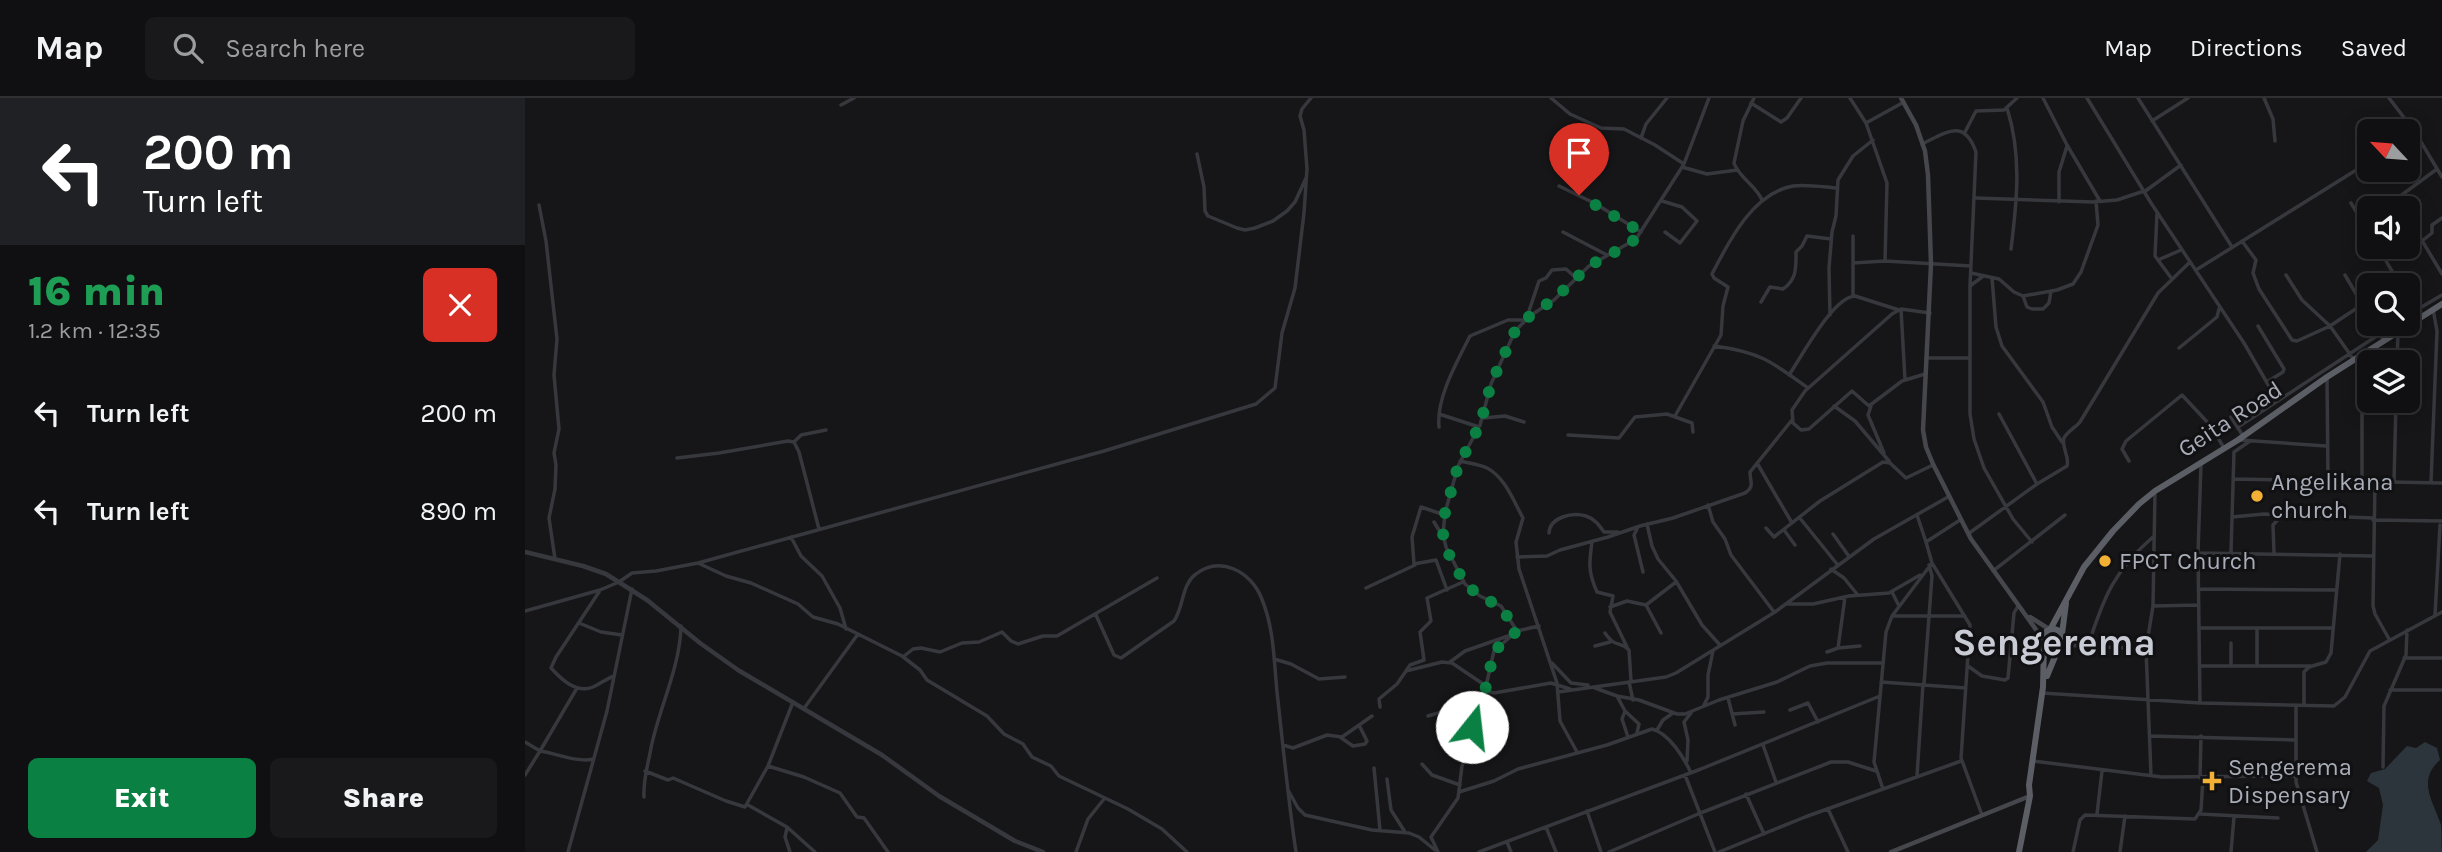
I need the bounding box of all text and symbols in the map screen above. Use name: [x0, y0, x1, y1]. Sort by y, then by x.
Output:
search box: [145, 17, 635, 80]
text: Map: [35, 29, 103, 67]
icon: search: [169, 29, 207, 67]
text: Search here: [225, 33, 365, 64]
text: Map: [2104, 34, 2152, 62]
text: Directions: [2190, 34, 2303, 62]
text: Saved: [2341, 34, 2407, 62]
north arrow: [2357, 119, 2420, 182]
map controls: [2357, 119, 2420, 413]
pin: [1549, 123, 1609, 195]
text: 200 m: [143, 124, 294, 181]
icon: left: [28, 126, 119, 217]
icon: arrive: [1560, 134, 1598, 172]
text: Turn left: [143, 183, 263, 220]
button: sound: [2357, 196, 2420, 259]
text: 16 min: [28, 266, 165, 316]
button: close: [423, 268, 497, 342]
button: search: [2357, 273, 2420, 336]
text: 1.2 km · 12:35: [28, 317, 161, 344]
button: layers: [2357, 350, 2420, 413]
street label: Geita Road: [2173, 375, 2287, 463]
icon: left: [28, 394, 66, 432]
text: Turn left: [87, 398, 189, 429]
text: 200 m: [421, 398, 497, 429]
place label: Angelikana church: [2271, 468, 2393, 524]
marker: Angelikana church: [2249, 488, 2265, 504]
icon: left: [28, 492, 66, 530]
text: Turn left: [87, 496, 189, 527]
text: 890 m: [420, 496, 497, 527]
place label: FPCT Church: [2119, 547, 2257, 575]
marker: FPCT Church: [2097, 553, 2113, 569]
district label: Sengerema: [1952, 620, 2156, 665]
position arrow: [1435, 690, 1509, 764]
place label: Sengerema Dispensary: [2228, 753, 2352, 809]
button: Exit: [28, 758, 256, 838]
button: Share: [270, 758, 497, 838]
marker: Sengerema Dispensary: [2202, 771, 2222, 791]

